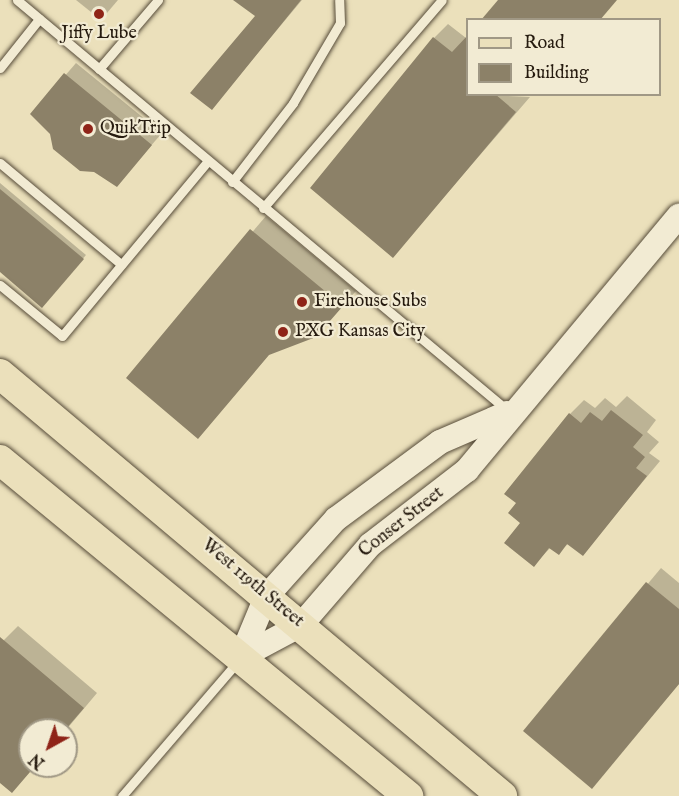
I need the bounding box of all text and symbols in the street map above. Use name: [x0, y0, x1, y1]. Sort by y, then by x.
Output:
marker: Jiffy Lube: [92, 7, 106, 21]
legend: [466, 18, 661, 96]
place label: Jiffy Lube: [61, 23, 137, 45]
text: Road: [524, 32, 565, 55]
text: Building: [524, 62, 589, 85]
place label: QuikTrip: [100, 118, 171, 140]
marker: QuikTrip: [81, 122, 95, 136]
place label: Firehouse Subs: [314, 291, 427, 313]
marker: Firehouse Subs: [295, 295, 309, 309]
place label: PXG Kansas City: [295, 321, 425, 343]
marker: PXG Kansas City: [276, 325, 290, 339]
street label: Conser Street: [355, 483, 449, 563]
street label: West 119th Street: [197, 535, 307, 633]
north arrow: [18, 718, 78, 778]
text: N: [26, 748, 49, 772]

